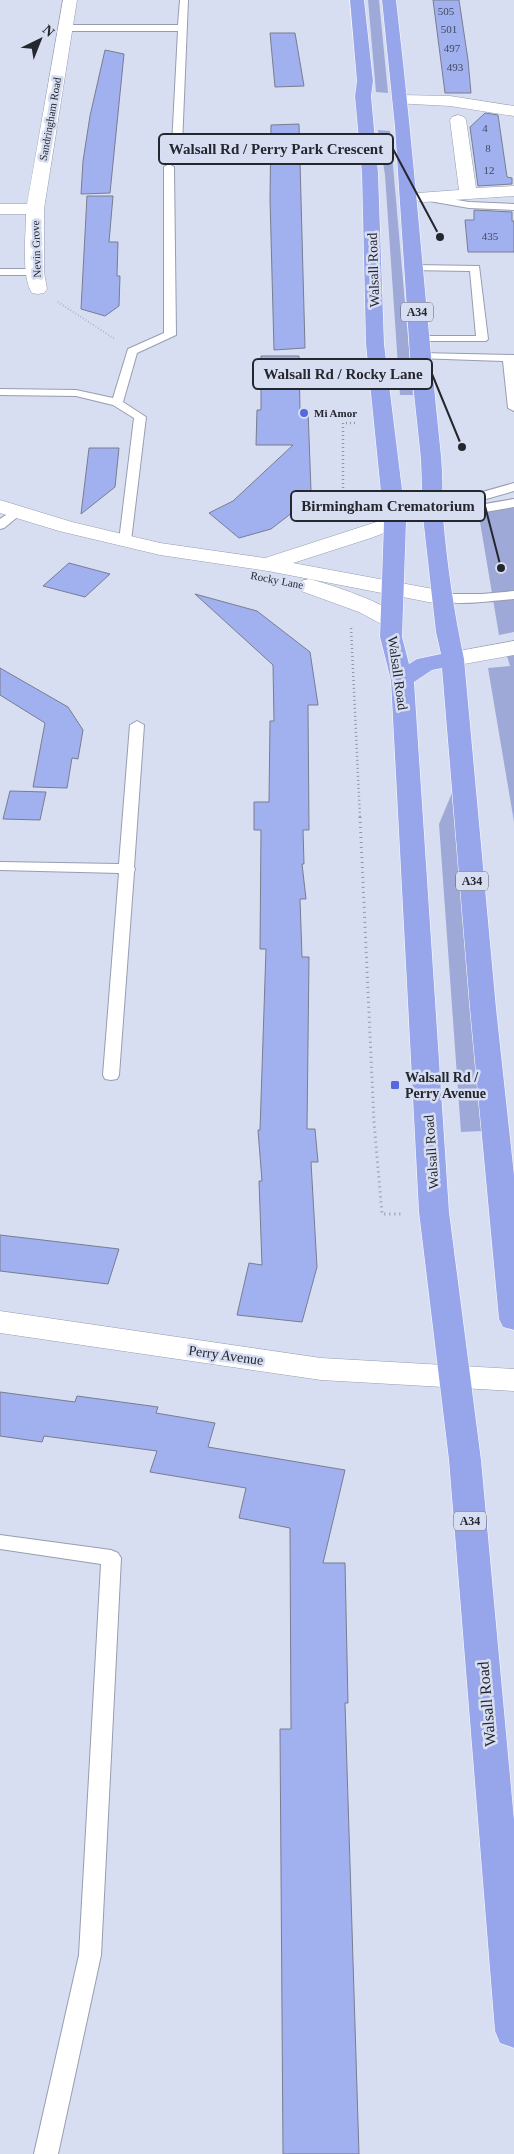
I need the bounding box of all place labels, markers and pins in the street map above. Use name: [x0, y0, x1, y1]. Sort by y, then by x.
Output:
callout: Walsall Rd / Perry Park Crescent: [159, 134, 393, 164]
callout: Walsall Rd / Rocky Lane: [253, 359, 432, 389]
marker: Mi Amor: [298, 407, 310, 419]
place label: Mi Amor: [314, 407, 357, 419]
callout: Birmingham Crematorium: [291, 491, 485, 521]
place label: Walsall Rd / Perry Avenue: [405, 1070, 486, 1101]
marker: Walsall Rd / Perry Avenue: [389, 1079, 401, 1091]

